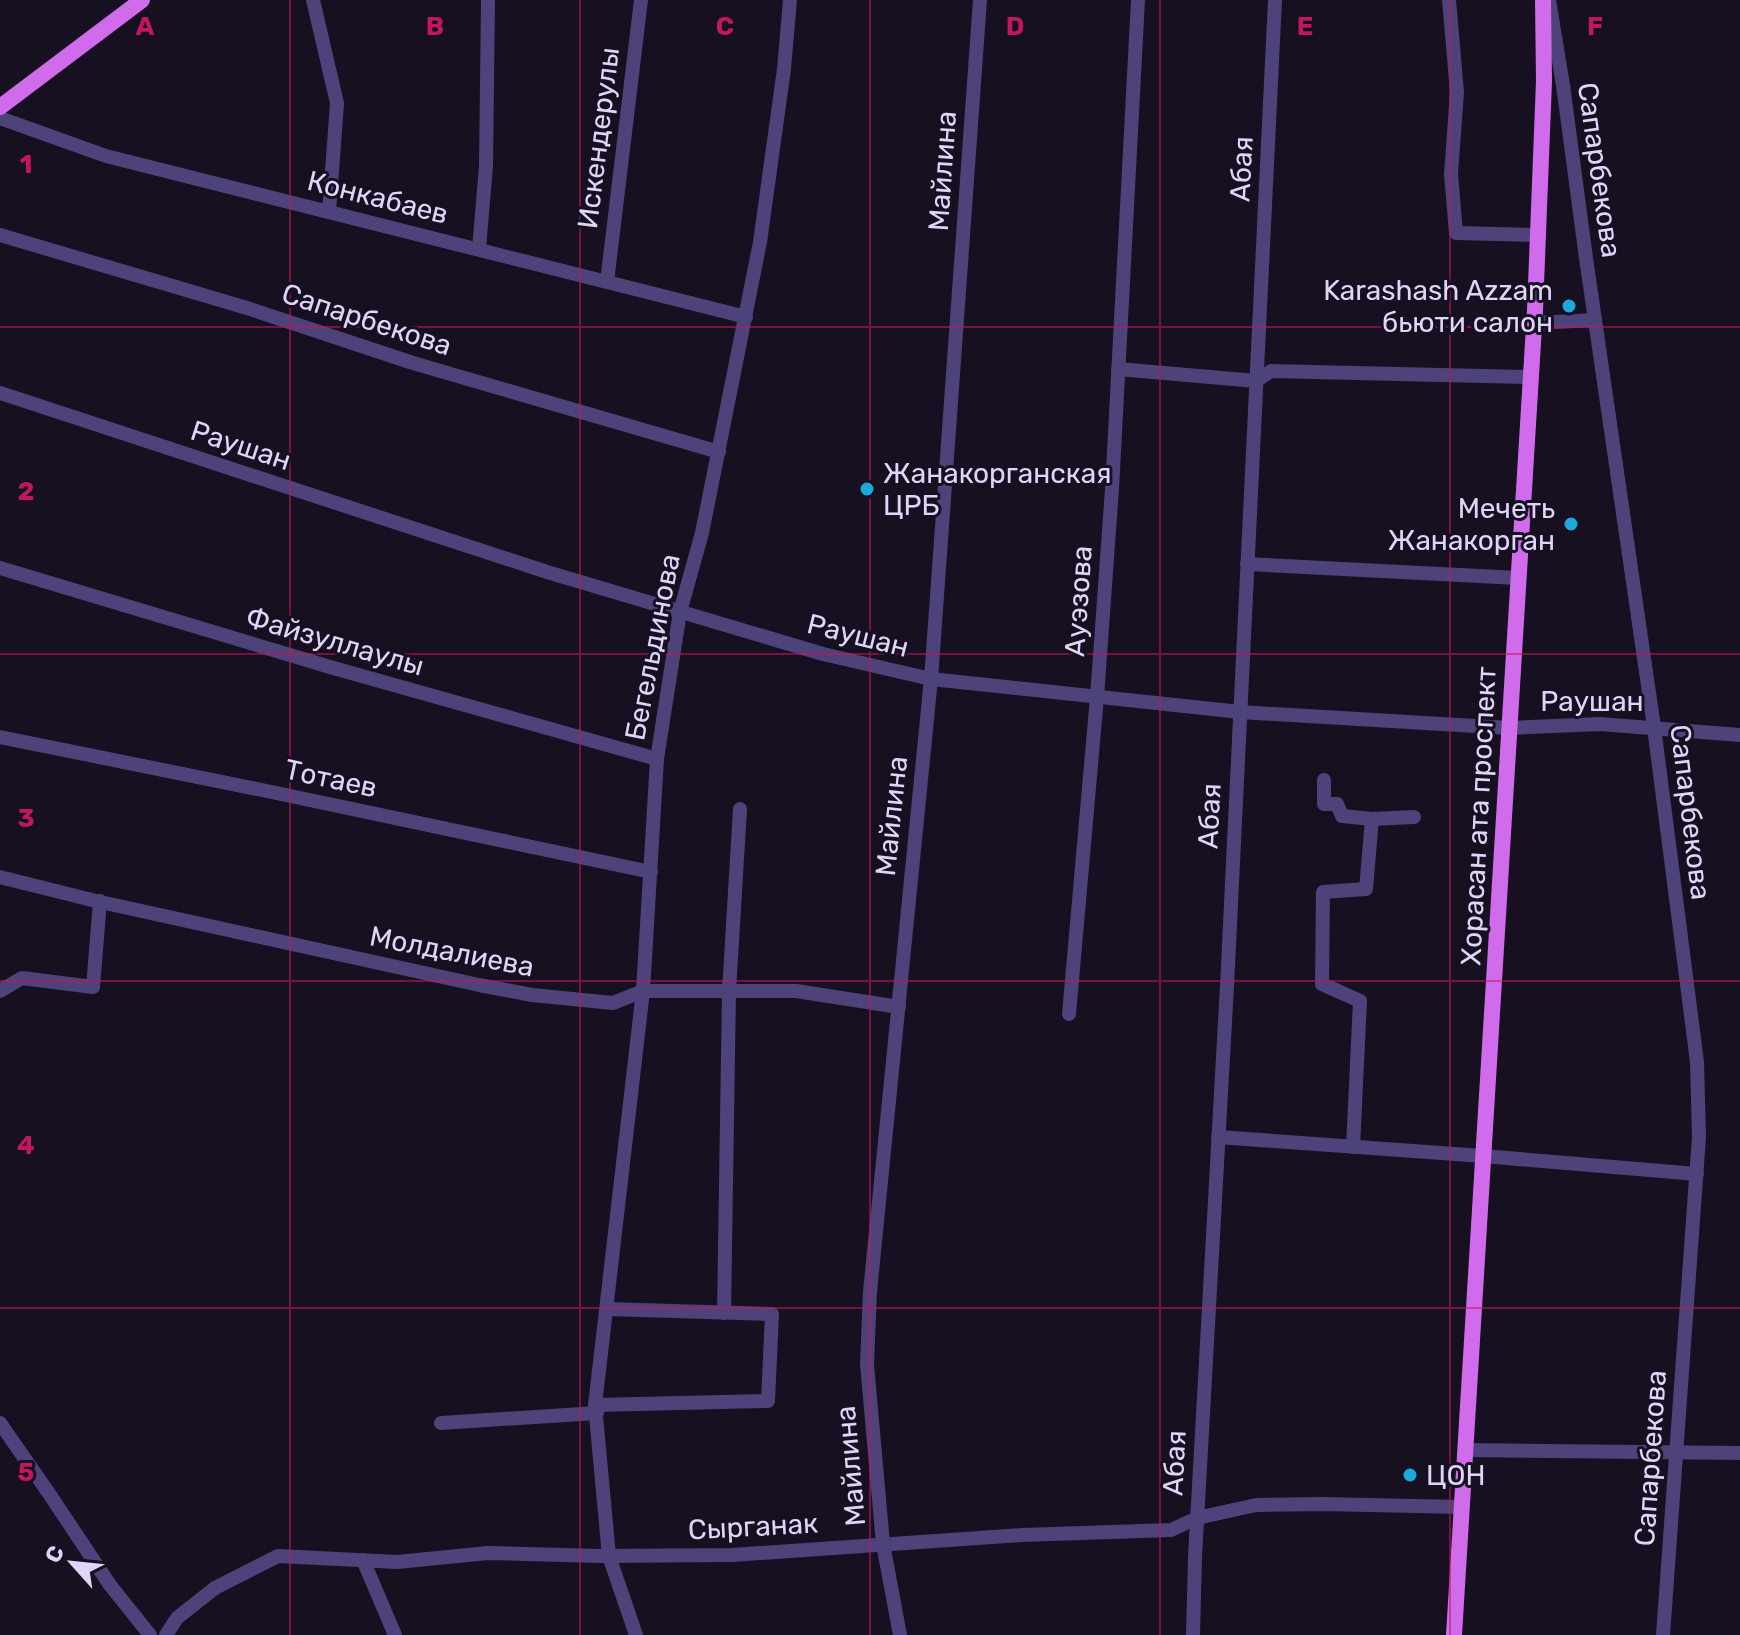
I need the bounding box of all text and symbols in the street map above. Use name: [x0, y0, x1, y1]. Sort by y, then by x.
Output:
text: A: [136, 11, 155, 42]
text: B: [426, 11, 444, 42]
text: C: [716, 11, 734, 42]
text: D: [1006, 11, 1024, 42]
text: E: [1297, 11, 1313, 42]
text: F: [1587, 11, 1603, 42]
street label: Искендерулы: [571, 45, 626, 231]
street label: Сапарбекова: [1571, 80, 1628, 260]
street label: Майлина: [922, 110, 963, 232]
street label: Абая: [1223, 135, 1260, 203]
text: 1: [20, 149, 32, 180]
street label: Конкабаев: [304, 164, 452, 231]
place label: Karashash Azzam бьюти салон: [1323, 274, 1553, 339]
street label: Сапарбекова: [278, 277, 456, 362]
marker: Karashash Azzam бьюти салон: [1560, 297, 1578, 315]
street label: Раушан: [187, 414, 295, 477]
place label: Жанакорганская ЦРБ: [883, 457, 1112, 522]
text: 2: [18, 476, 34, 507]
marker: Жанакорганская ЦРБ: [858, 480, 876, 498]
place label: Мечеть Жанакорган: [1388, 492, 1555, 557]
marker: Мечеть Жанакорган: [1562, 515, 1580, 533]
street label: Ауэзова: [1058, 544, 1099, 658]
street label: Бегельдинова: [618, 551, 687, 743]
street label: Файзуллаулы: [242, 600, 428, 683]
street label: Раушан: [804, 607, 912, 664]
street label: Хорасан ата проспект: [1454, 666, 1503, 966]
street label: Раушан: [1540, 685, 1644, 718]
street label: Сапарбекова: [1663, 723, 1718, 902]
street label: Тотаев: [282, 753, 380, 804]
street label: Майлина: [869, 754, 914, 878]
street label: Абая: [1191, 782, 1228, 850]
text: 3: [17, 803, 35, 834]
street label: Молдалиева: [367, 919, 537, 984]
text: 4: [17, 1130, 35, 1161]
street label: Сапарбекова: [1628, 1369, 1673, 1547]
street label: Майлина: [829, 1404, 872, 1527]
street label: Абая: [1156, 1429, 1193, 1497]
text: 5: [18, 1457, 34, 1488]
place label: ЦОН: [1426, 1459, 1485, 1492]
marker: ЦОН: [1401, 1466, 1419, 1484]
street label: Сырганак: [687, 1507, 819, 1546]
north arrow: [32, 1523, 112, 1603]
text: С: [39, 1541, 70, 1567]

